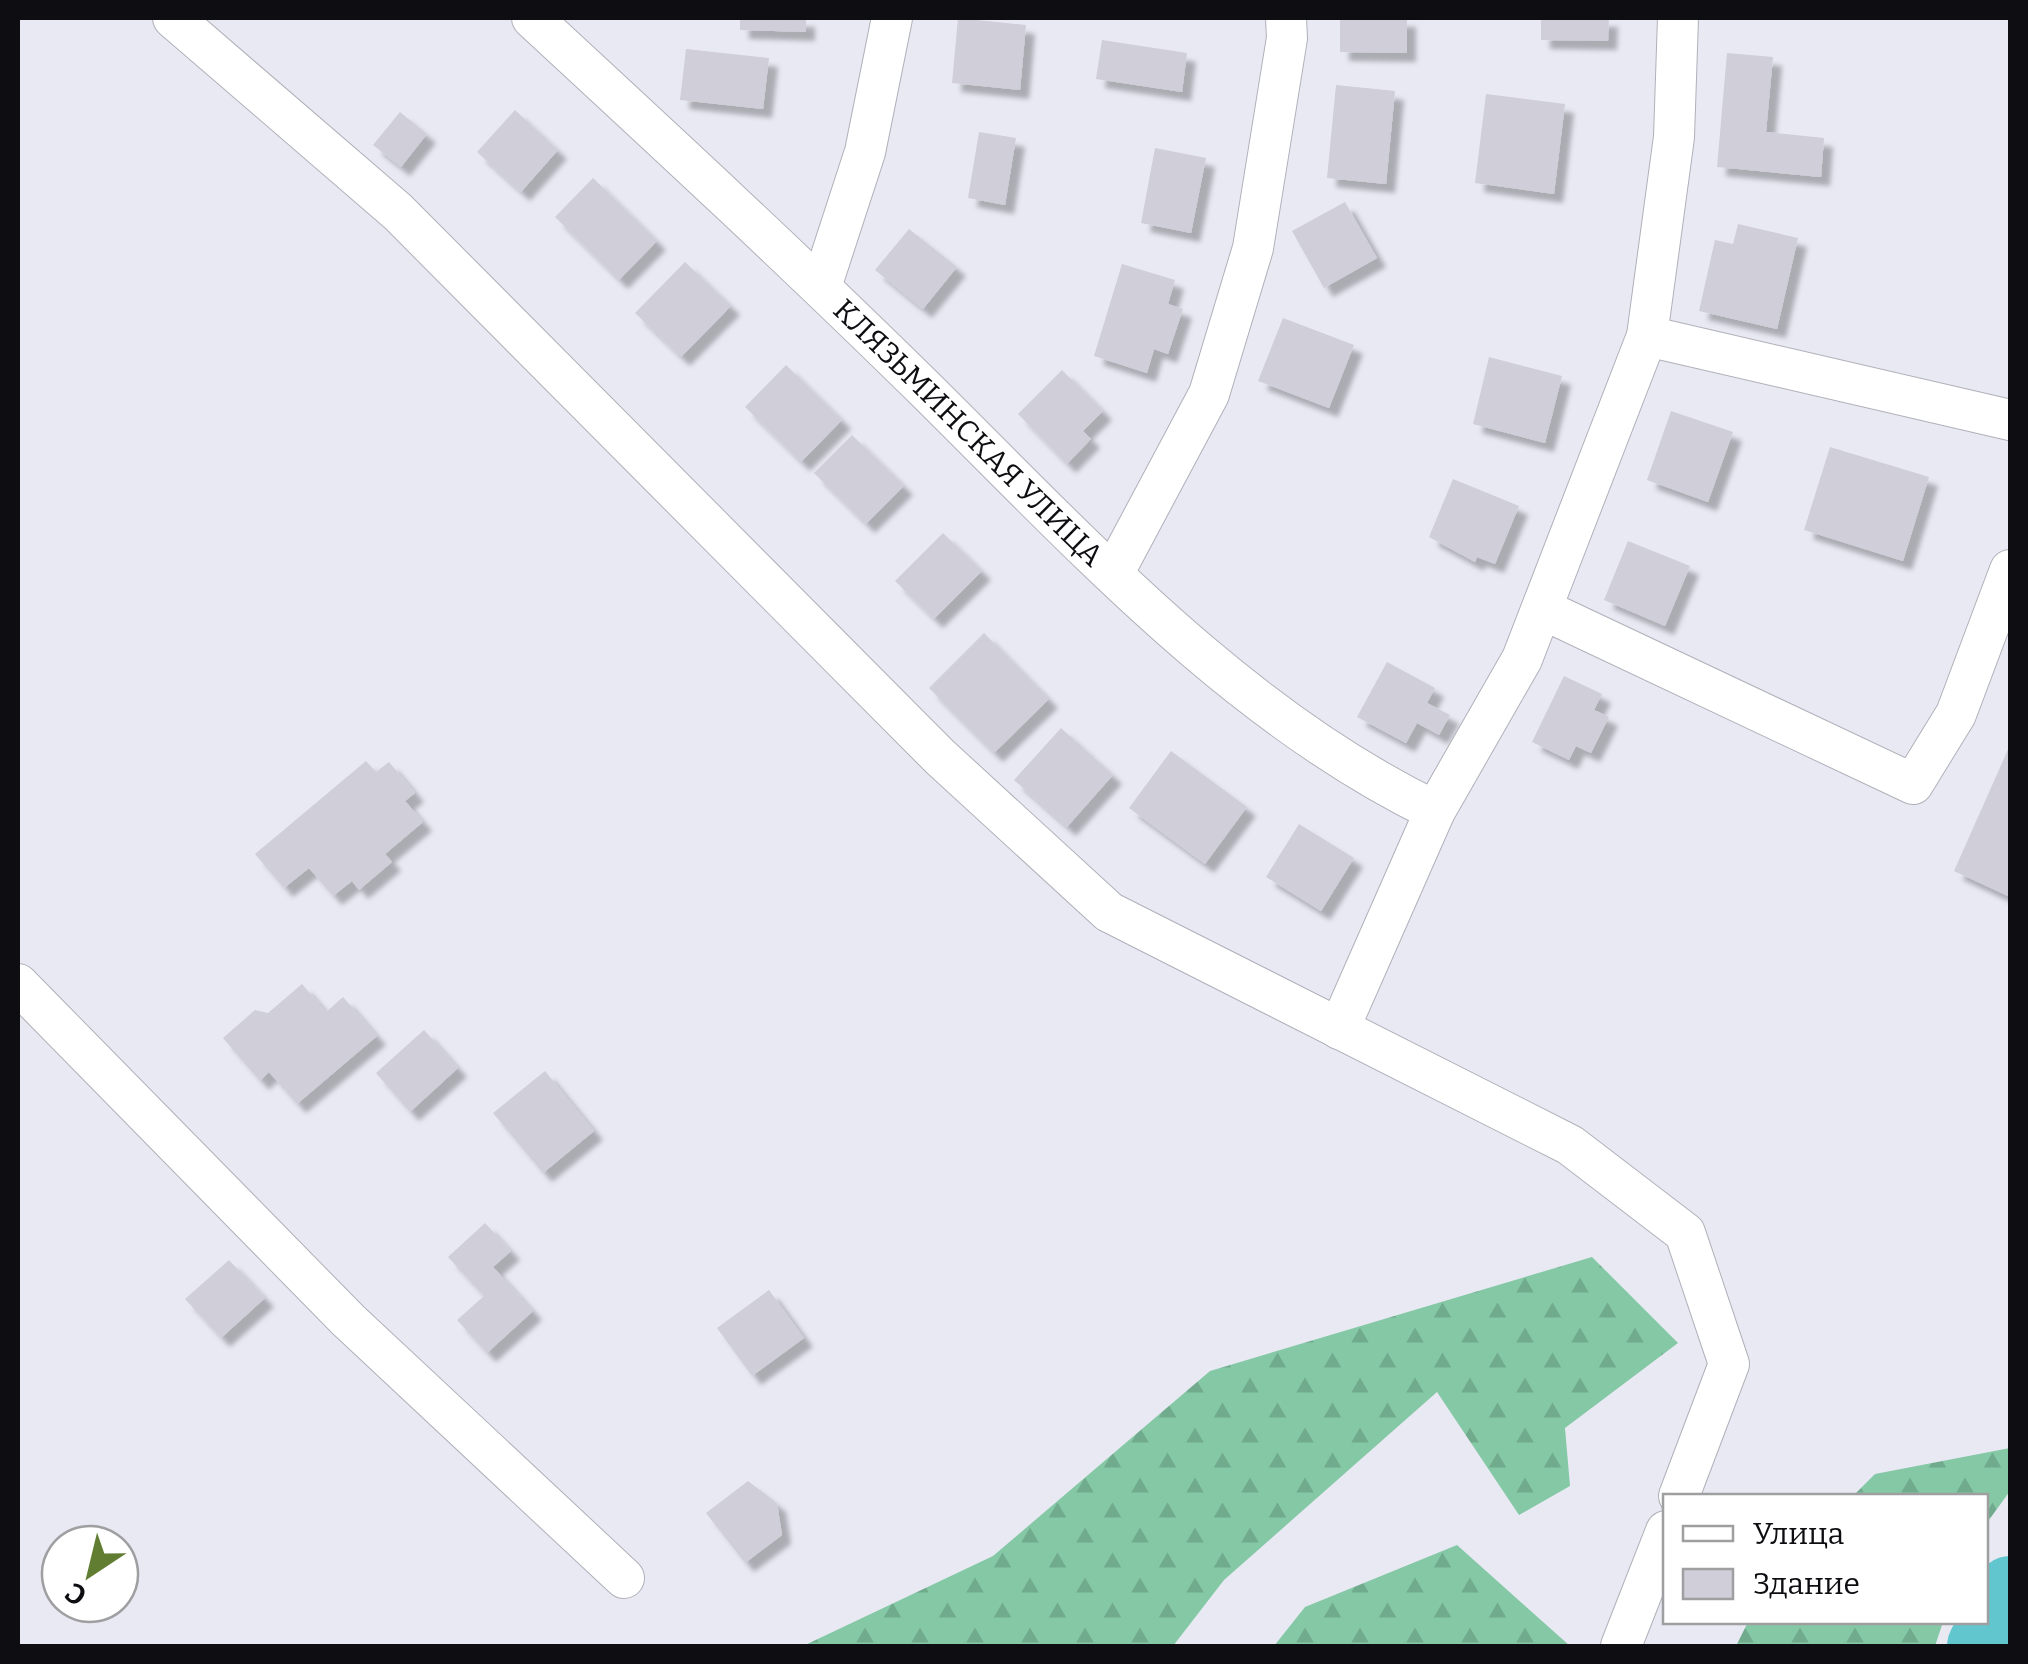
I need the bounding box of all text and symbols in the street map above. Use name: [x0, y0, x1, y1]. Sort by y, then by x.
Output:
street label: КЛЯЗЬМИНСКАЯ УЛИЦА: [826, 292, 1111, 574]
legend: [1663, 1494, 1988, 1624]
text: Улица: [1753, 1516, 1844, 1552]
north arrow: [40, 1524, 140, 1624]
text: Здание: [1753, 1566, 1860, 1602]
text: С: [59, 1575, 93, 1613]

